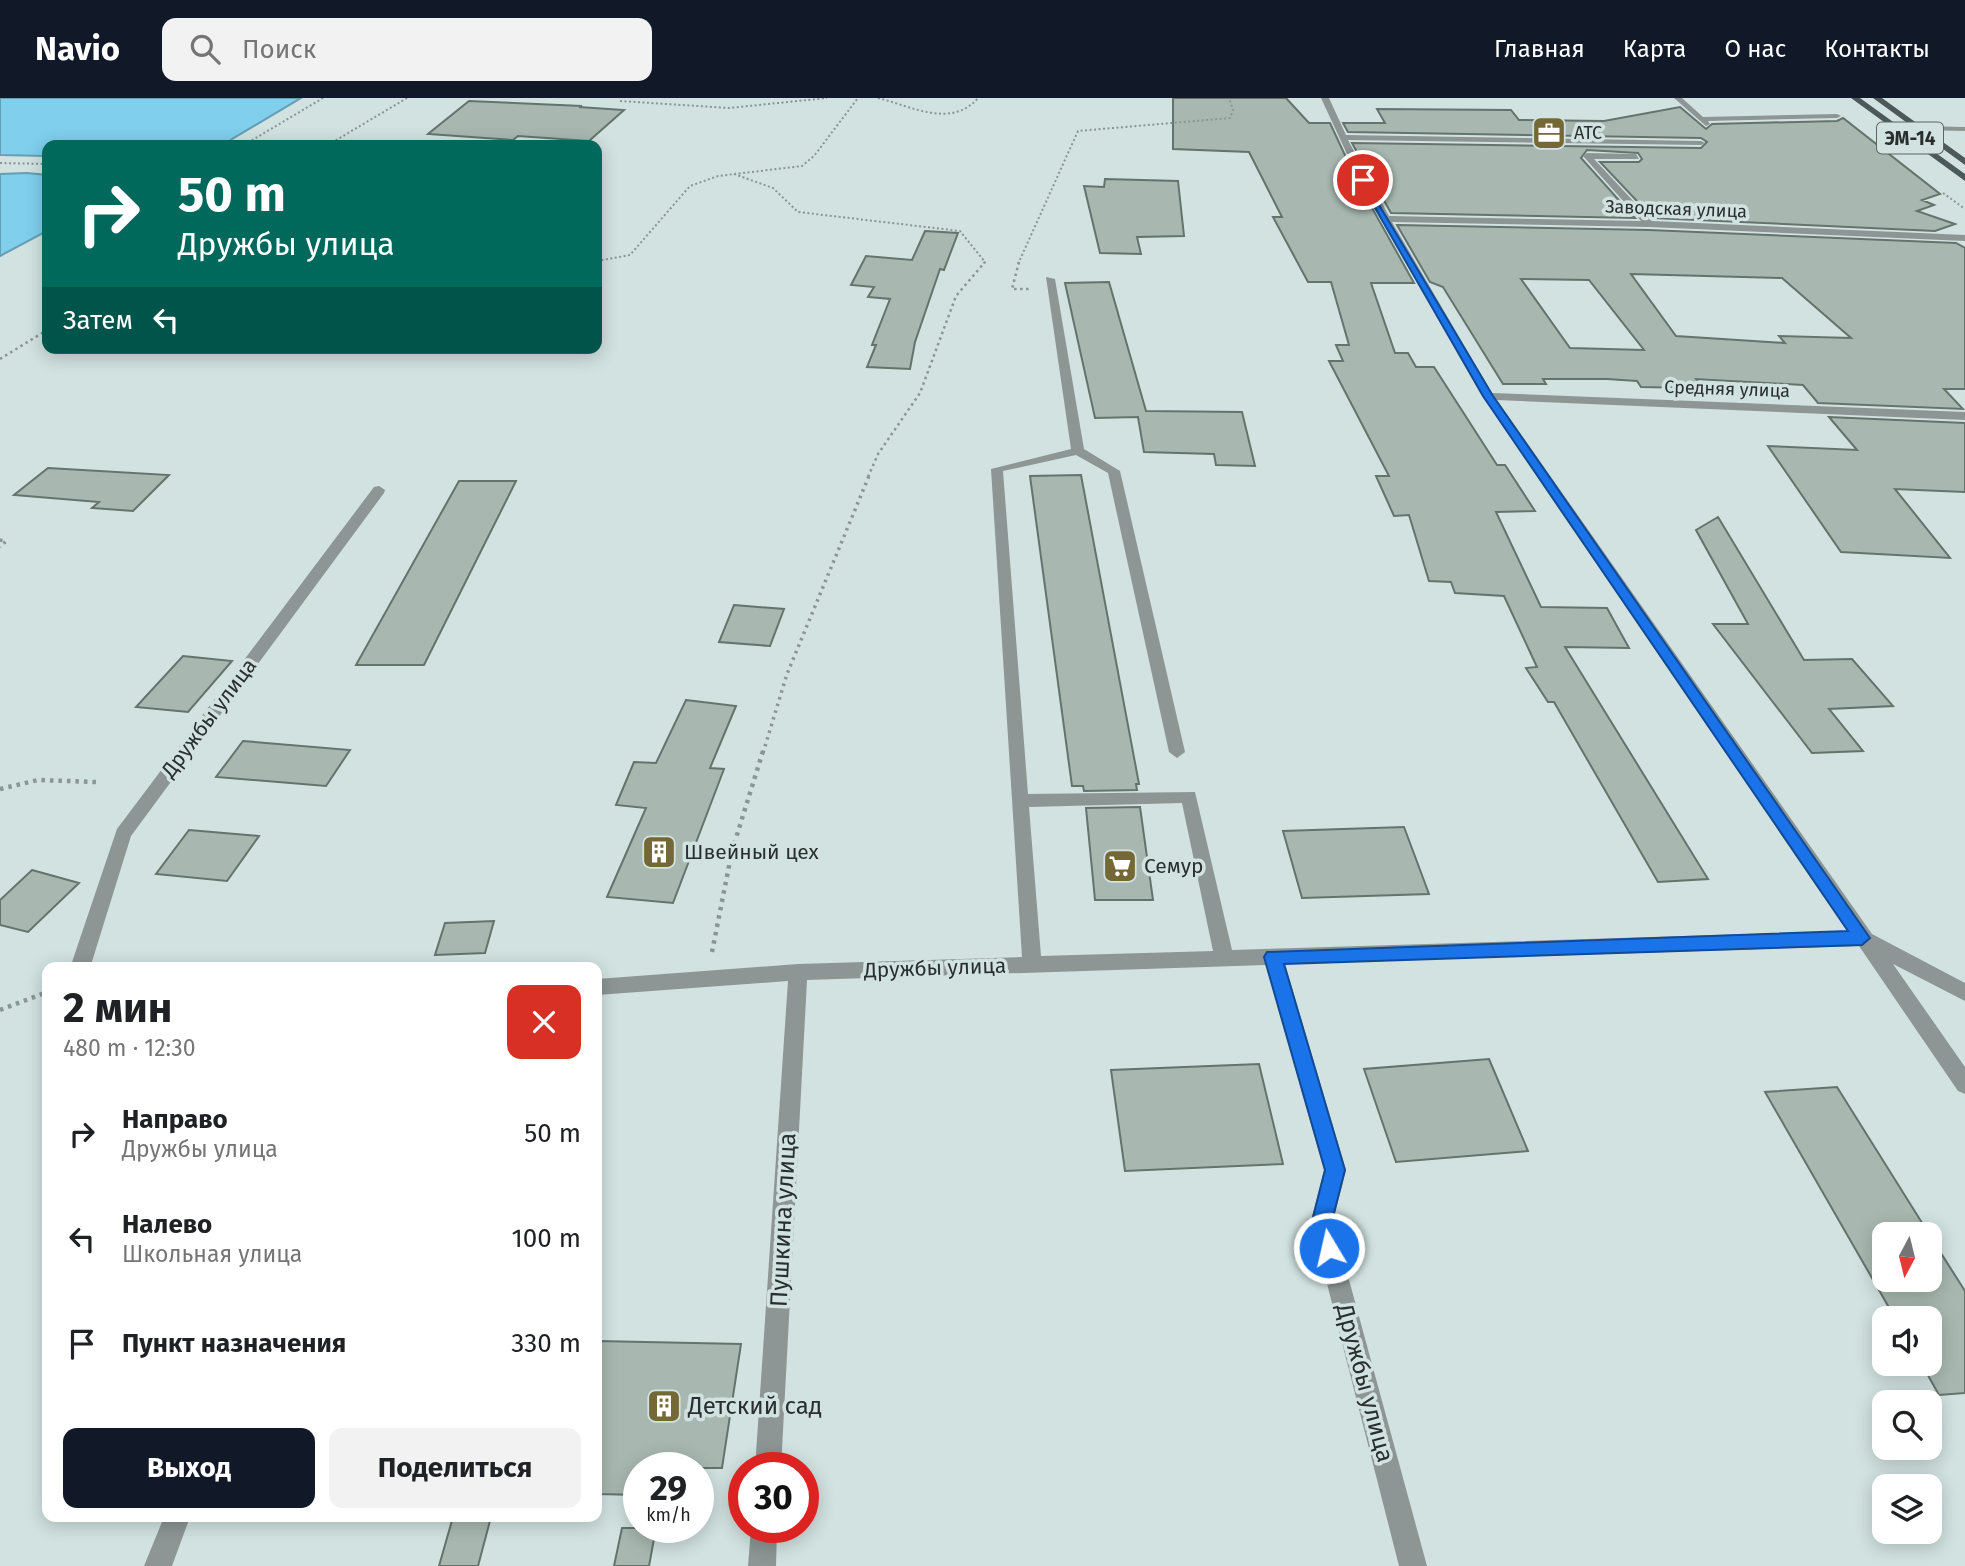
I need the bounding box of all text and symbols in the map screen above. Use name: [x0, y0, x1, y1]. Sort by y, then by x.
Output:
search box: [162, 18, 652, 81]
text: Navio: [35, 29, 120, 69]
icon: search: [186, 30, 224, 68]
text: Поиск: [242, 34, 316, 65]
text: Главная: [1494, 35, 1585, 63]
text: Карта: [1623, 35, 1686, 63]
text: О нас: [1724, 35, 1786, 63]
text: Контакты: [1824, 35, 1930, 63]
office icon: АТС: [1530, 114, 1568, 152]
place label: АТС: [1574, 122, 1602, 144]
road number: ЭМ-14: [1877, 122, 1943, 154]
pin: [1333, 150, 1393, 210]
icon: arrive: [1344, 161, 1382, 199]
text: 50 m: [178, 165, 286, 224]
icon: right: [63, 168, 154, 259]
street label: Заводская улица: [1605, 196, 1747, 222]
text: Дружбы улица: [178, 225, 395, 263]
icon: left: [147, 301, 185, 339]
text: Затем: [63, 305, 133, 336]
street label: Средняя улица: [1664, 376, 1790, 402]
street label: Дружбы улица: [155, 653, 262, 783]
building icon: Швейный цех: [640, 833, 678, 871]
place label: Швейный цех: [684, 839, 820, 865]
supermarket icon: Семур: [1101, 847, 1139, 885]
place label: Семур: [1144, 853, 1204, 879]
street label: Дружбы улица: [862, 953, 1007, 984]
text: 2 мин: [63, 983, 172, 1033]
button: close: [507, 985, 581, 1059]
text: 480 m · 12:30: [63, 1034, 196, 1062]
text: Направо: [122, 1104, 228, 1135]
icon: right: [63, 1115, 101, 1153]
text: 50 m: [524, 1118, 581, 1149]
street label: Пушкина улица: [764, 1132, 802, 1308]
text: Дружбы улица: [122, 1135, 278, 1163]
text: Налево: [122, 1209, 212, 1240]
position arrow: [1292, 1211, 1366, 1285]
icon: left: [63, 1220, 101, 1258]
north arrow: [1872, 1222, 1942, 1292]
map controls: [1872, 1222, 1942, 1544]
text: 100 m: [512, 1223, 581, 1254]
text: Школьная улица: [122, 1240, 302, 1268]
street label: Дружбы улица: [1330, 1300, 1400, 1465]
button: sound: [1872, 1306, 1942, 1376]
icon: arrive: [63, 1325, 101, 1363]
text: Пункт назначения: [122, 1328, 346, 1359]
text: 330 m: [511, 1328, 581, 1359]
building icon: Детский сад: [645, 1387, 683, 1425]
button: search: [1872, 1390, 1942, 1460]
place label: Детский сад: [687, 1392, 822, 1420]
button: Выход: [63, 1428, 315, 1508]
button: Поделиться: [329, 1428, 581, 1508]
speed limit sign: 30: [728, 1452, 819, 1543]
text: 29: [650, 1467, 687, 1509]
button: layers: [1872, 1474, 1942, 1544]
text: km/h: [646, 1504, 691, 1526]

